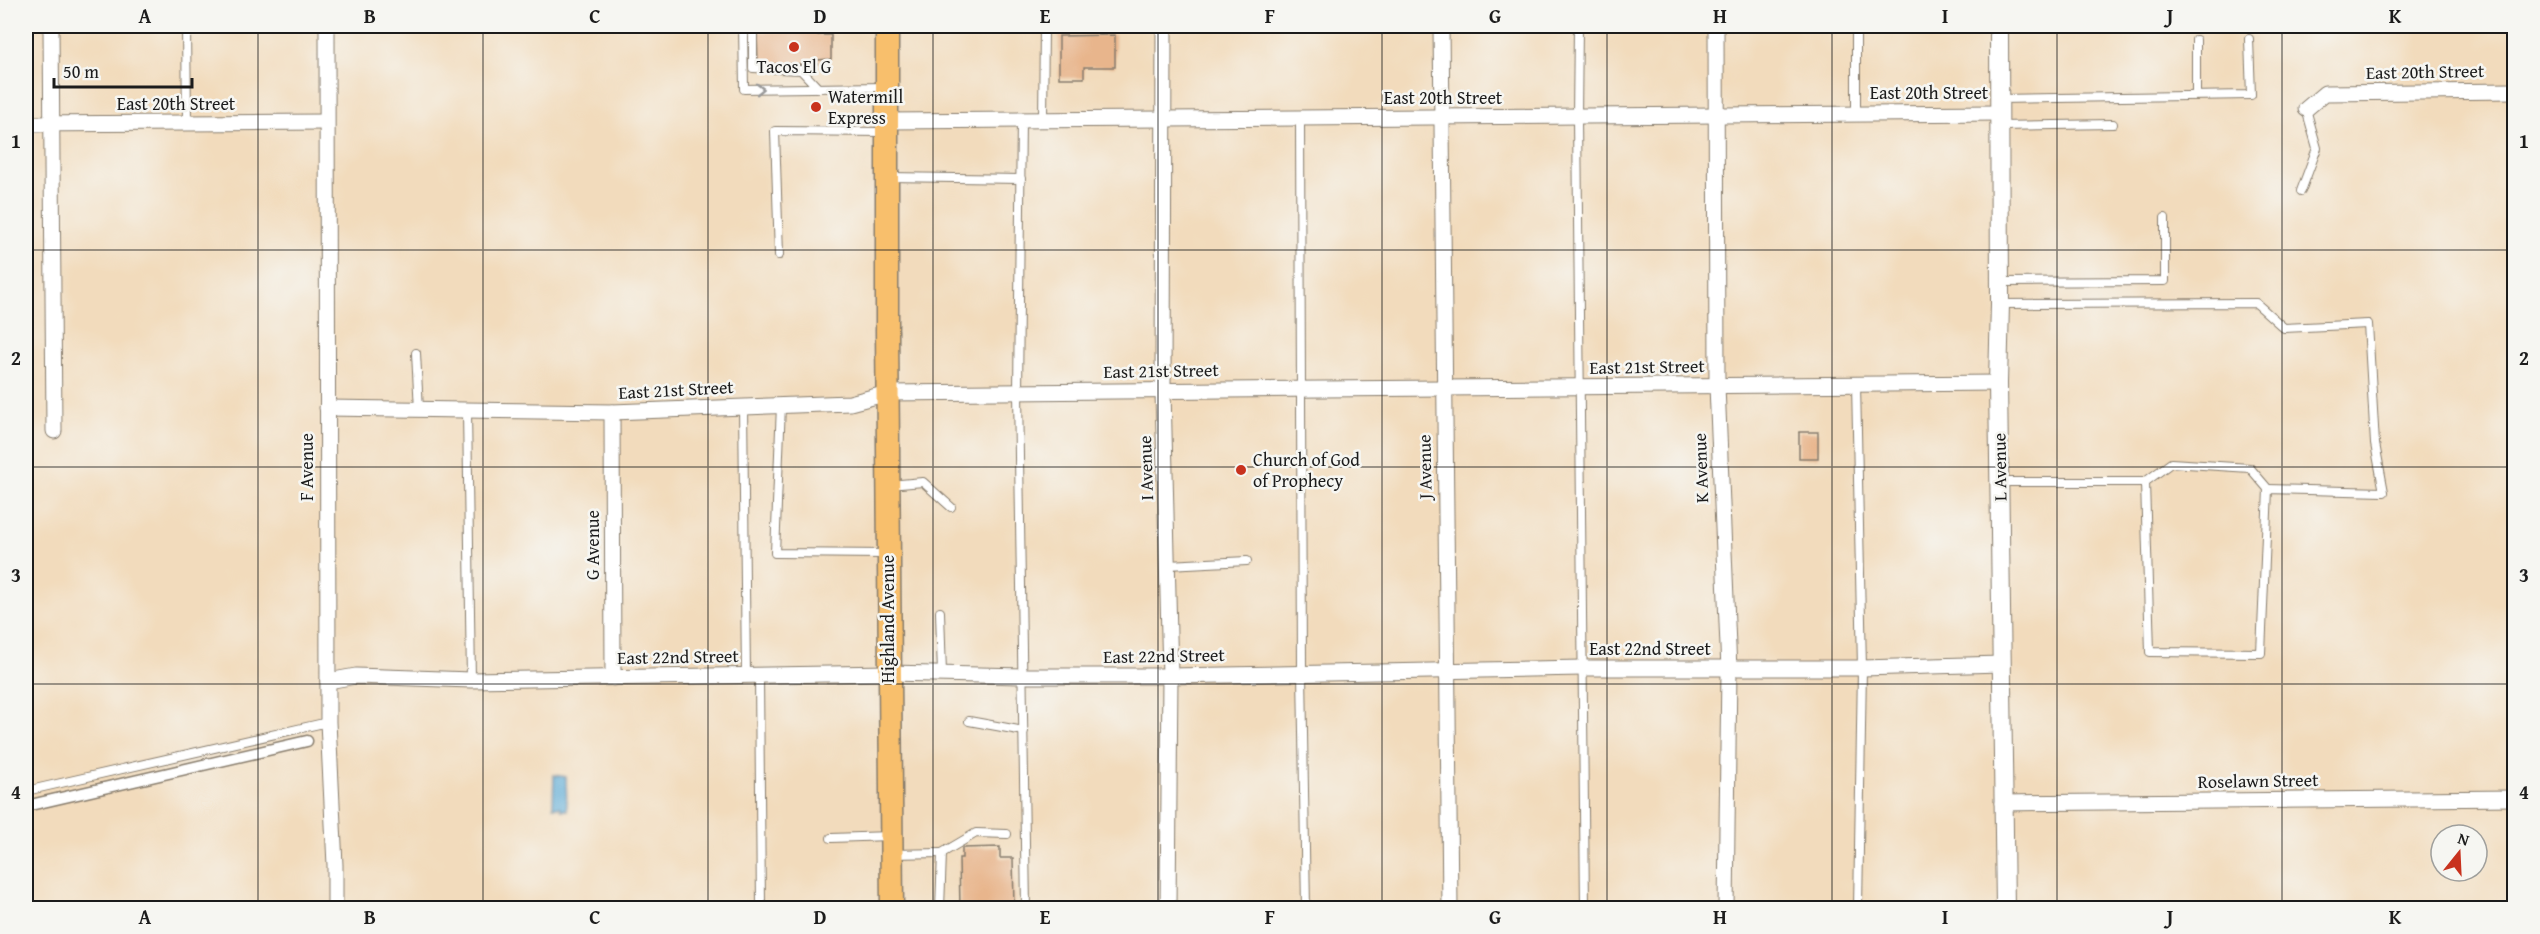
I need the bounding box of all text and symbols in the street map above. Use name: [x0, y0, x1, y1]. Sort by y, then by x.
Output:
text: A: [139, 1, 152, 30]
text: B: [364, 1, 376, 30]
text: C: [589, 1, 601, 30]
text: D: [813, 1, 827, 30]
text: E: [1040, 1, 1051, 30]
text: F: [1265, 1, 1275, 30]
text: G: [1489, 1, 1501, 30]
text: H: [1713, 1, 1727, 30]
text: I: [1942, 1, 1948, 30]
text: J: [2164, 1, 2174, 30]
text: K: [2389, 1, 2402, 30]
marker: Tacos El G: [787, 40, 801, 54]
scale bar: [54, 51, 192, 89]
place label: Tacos El G: [757, 53, 832, 80]
street label: East 20th Street: [2366, 57, 2485, 86]
text: 50 m: [63, 58, 99, 85]
street label: East 20th Street: [1870, 79, 1989, 106]
one-way arrow: [755, 83, 764, 95]
place label: Watermill Express: [828, 83, 903, 131]
street label: East 20th Street: [1384, 84, 1503, 111]
street label: East 20th Street: [117, 90, 236, 117]
marker: Watermill Express: [809, 100, 823, 114]
text: 1: [11, 126, 21, 155]
text: 1: [2519, 126, 2529, 155]
text: 2: [11, 343, 21, 372]
text: 2: [2519, 343, 2529, 372]
street label: East 21st Street: [1589, 352, 1706, 381]
street label: East 21st Street: [1103, 356, 1220, 385]
street label: East 21st Street: [618, 373, 735, 406]
street label: F Avenue: [293, 433, 320, 501]
street label: K Avenue: [1686, 433, 1715, 503]
street label: L Avenue: [1985, 433, 2014, 501]
street label: J Avenue: [1410, 434, 1439, 502]
street label: I Avenue: [1131, 435, 1160, 501]
place label: Church of God of Prophecy: [1253, 446, 1360, 494]
marker: Church of God of Prophecy: [1234, 463, 1248, 477]
street label: G Avenue: [579, 510, 606, 580]
street label: Highland Avenue: [874, 555, 901, 683]
text: 3: [11, 560, 21, 589]
text: 3: [2519, 560, 2529, 589]
street label: East 22nd Street: [1589, 635, 1711, 662]
street label: East 22nd Street: [1103, 641, 1226, 670]
street label: East 22nd Street: [617, 642, 740, 671]
street label: Roselawn Street: [2197, 766, 2319, 795]
text: 4: [11, 777, 21, 806]
text: 4: [2519, 777, 2529, 806]
north arrow: [2429, 823, 2489, 883]
text: N: [2455, 826, 2473, 852]
text: A: [139, 902, 152, 931]
text: B: [364, 902, 376, 931]
text: C: [589, 902, 601, 931]
text: D: [813, 902, 827, 931]
text: E: [1040, 902, 1051, 931]
text: F: [1265, 902, 1275, 931]
text: G: [1489, 902, 1501, 931]
text: H: [1713, 902, 1727, 931]
text: I: [1942, 902, 1948, 931]
text: J: [2164, 902, 2174, 931]
text: K: [2389, 902, 2402, 931]

